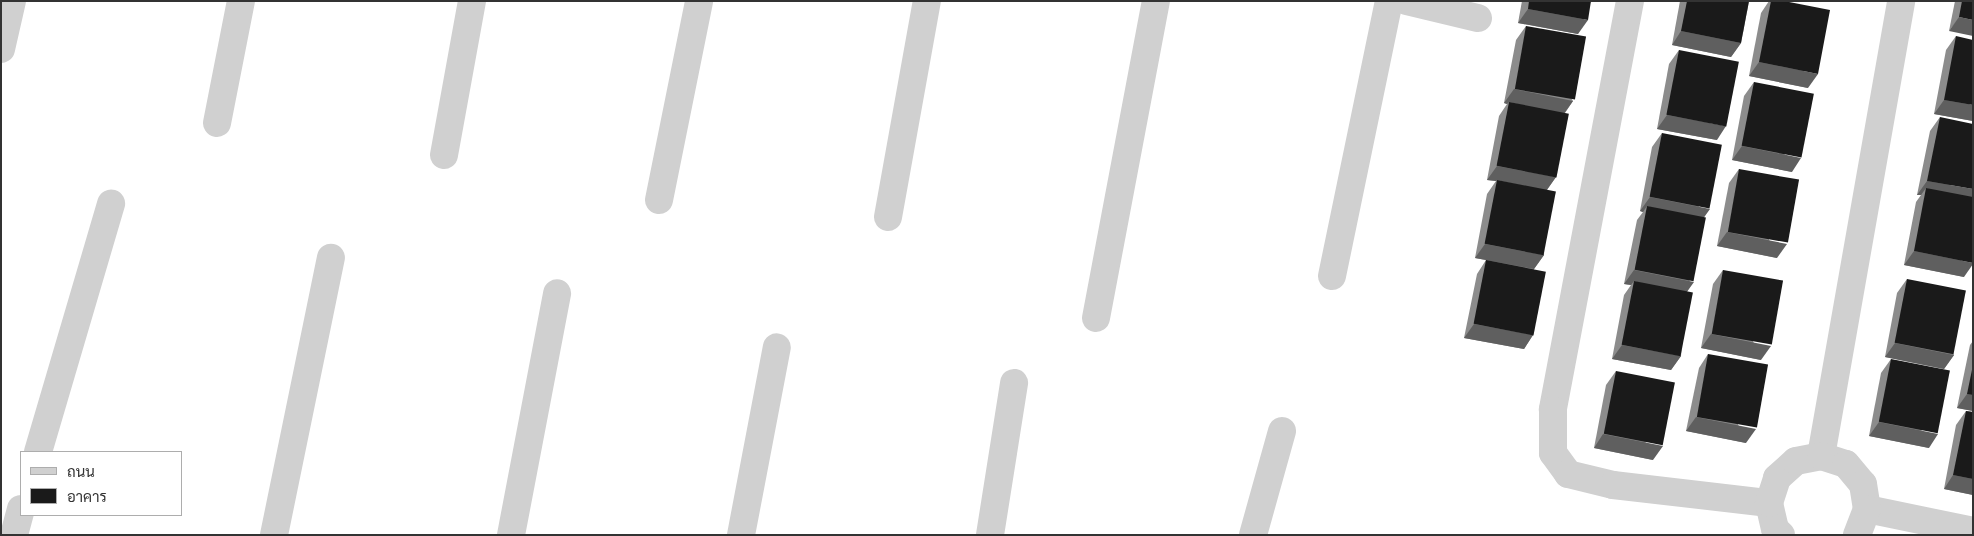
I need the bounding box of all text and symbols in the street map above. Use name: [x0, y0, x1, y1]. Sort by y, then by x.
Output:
legend: [20, 451, 182, 516]
text: ถนน: [67, 461, 95, 481]
text: อาคาร: [67, 486, 107, 506]

